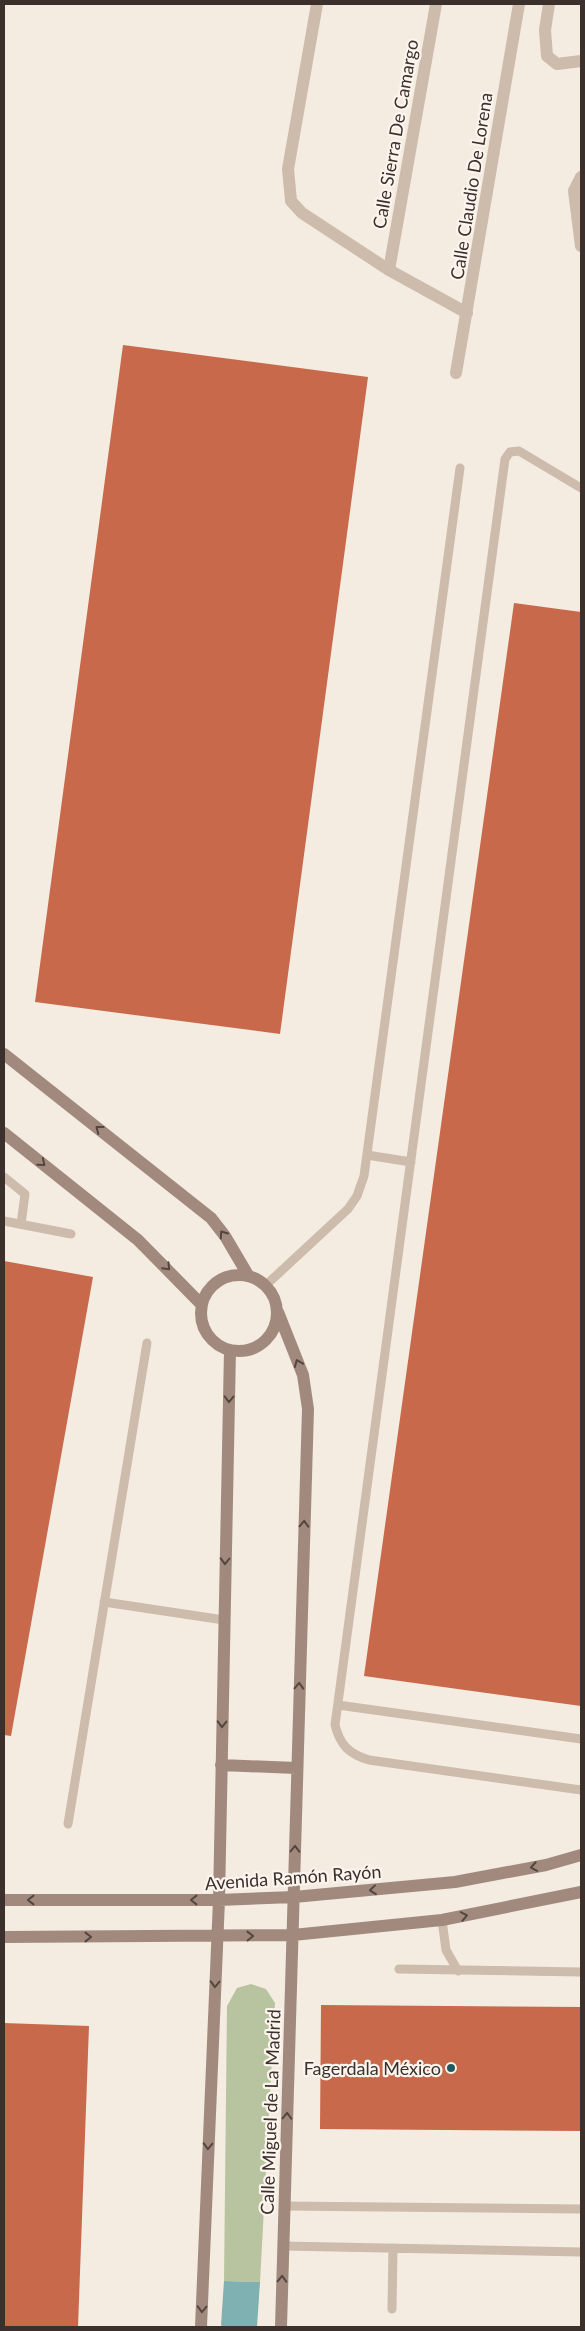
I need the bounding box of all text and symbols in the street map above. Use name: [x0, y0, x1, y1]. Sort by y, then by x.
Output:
street label: Calle Sierra De Camargo: [368, 38, 422, 230]
street label: Calle Claudio De Lorena: [445, 91, 497, 281]
one-way arrow: [96, 1127, 105, 1135]
one-way arrow: [36, 1158, 45, 1166]
one-way arrow: [220, 1230, 229, 1239]
one-way arrow: [161, 1262, 170, 1271]
one-way arrow: [294, 1359, 305, 1368]
one-way arrow: [224, 1396, 234, 1403]
one-way arrow: [299, 1520, 309, 1528]
one-way arrow: [220, 1558, 231, 1566]
one-way arrow: [293, 1682, 304, 1690]
one-way arrow: [217, 1720, 227, 1728]
one-way arrow: [290, 1844, 300, 1852]
street label: Avenida Ramón Rayón: [204, 1860, 382, 1894]
one-way arrow: [530, 1862, 539, 1872]
one-way arrow: [369, 1884, 377, 1895]
one-way arrow: [27, 1895, 35, 1905]
one-way arrow: [190, 1895, 198, 1905]
one-way arrow: [459, 1911, 468, 1921]
one-way arrow: [246, 1931, 254, 1941]
one-way arrow: [84, 1932, 92, 1942]
one-way arrow: [209, 1980, 220, 1988]
street label: Calle Miguel de La Madrid: [255, 2009, 285, 2215]
place label: Fagerdala México: [304, 2057, 441, 2079]
marker: Fagerdala México: [445, 2062, 457, 2074]
one-way arrow: [281, 2112, 292, 2120]
one-way arrow: [203, 2143, 214, 2151]
one-way arrow: [277, 2274, 288, 2282]
one-way arrow: [197, 2306, 207, 2313]

